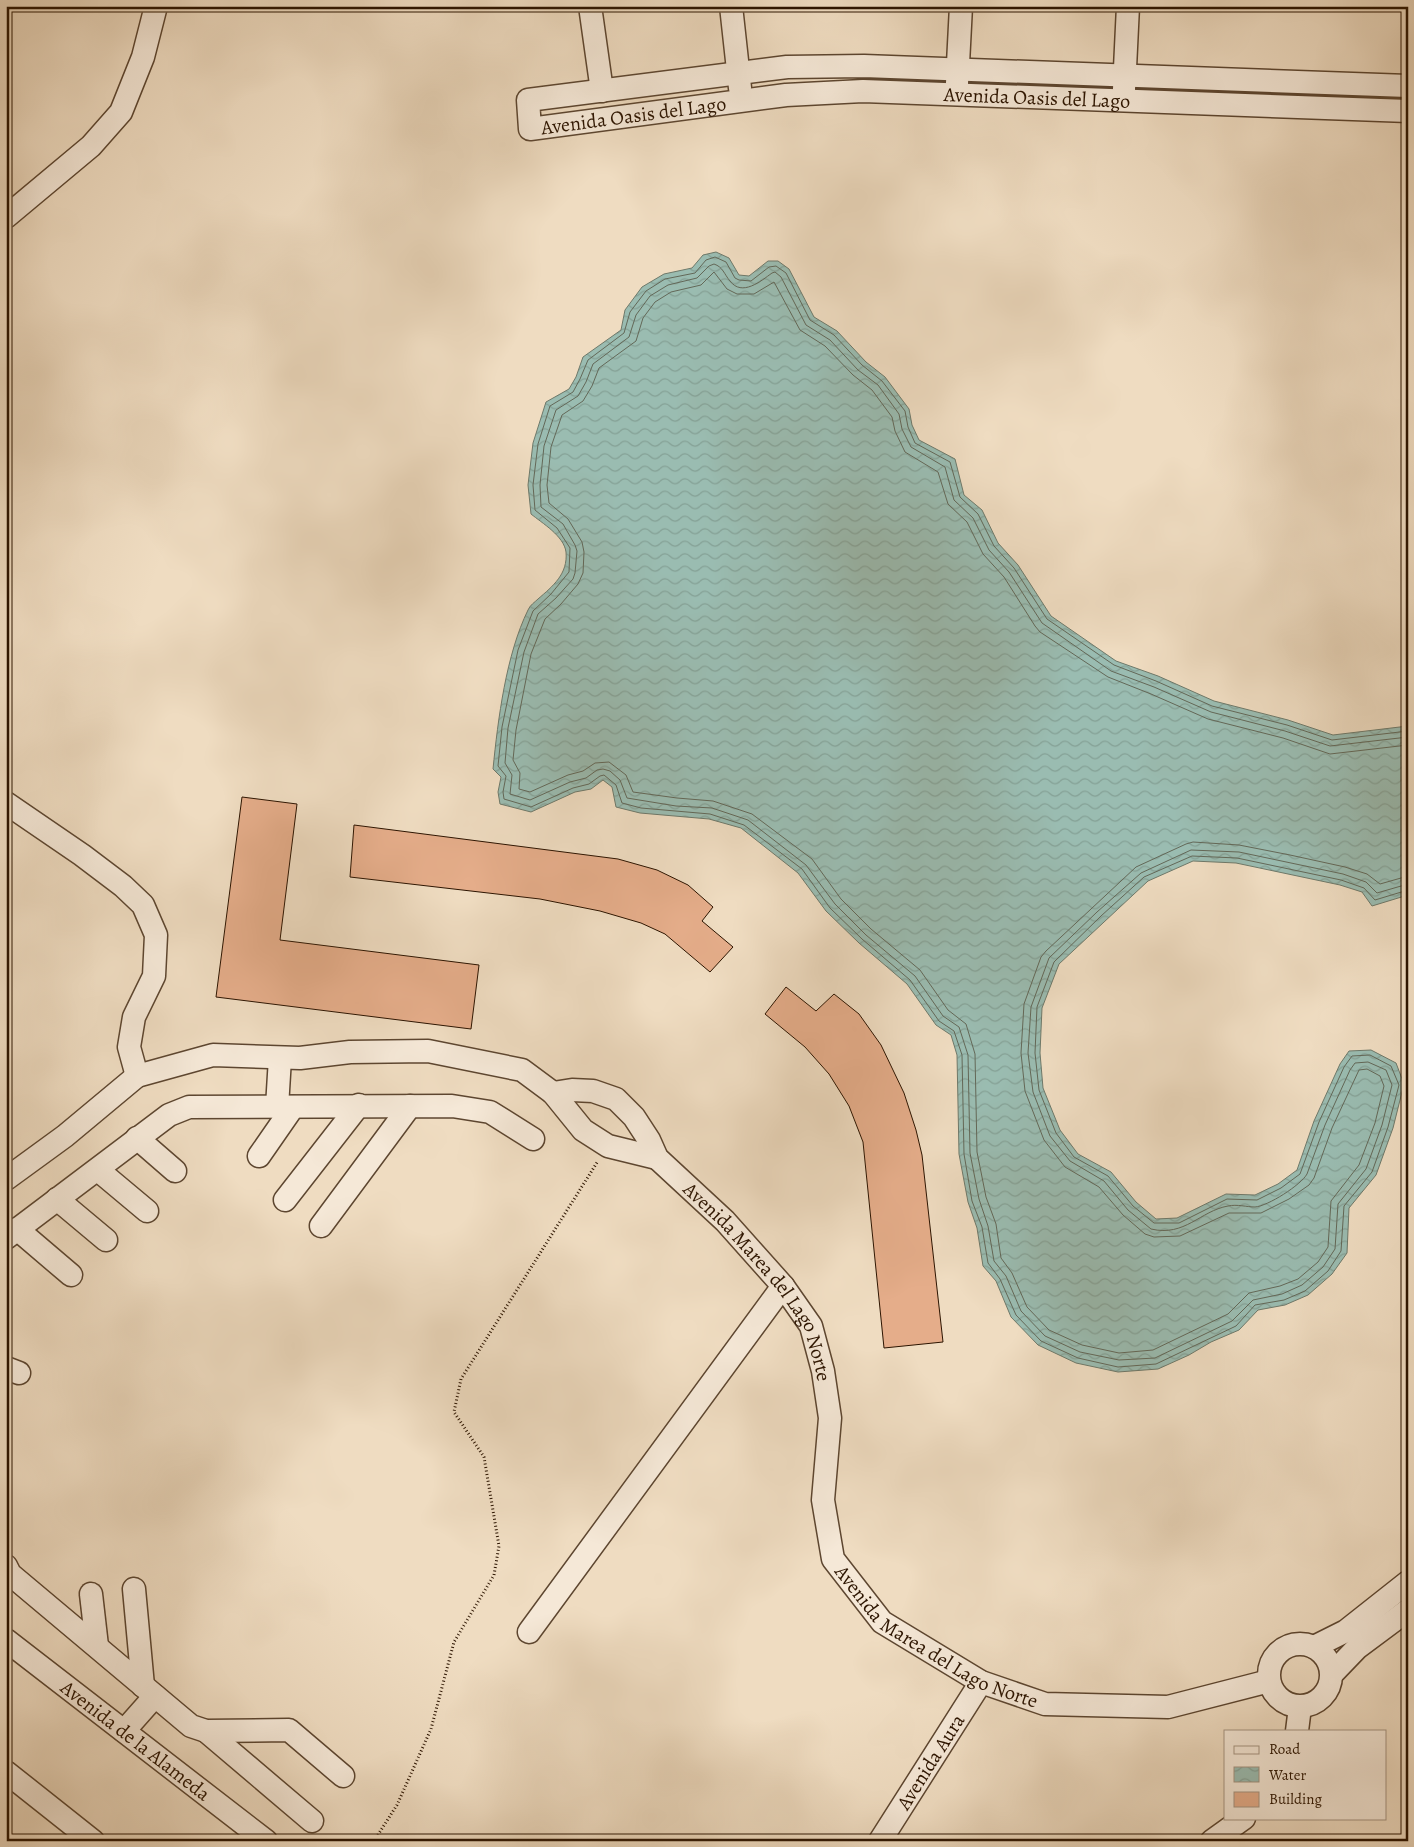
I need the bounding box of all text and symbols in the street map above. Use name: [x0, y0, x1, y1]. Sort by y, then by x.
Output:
street label: Avenida Oasis del Lago: [942, 81, 1131, 115]
street label: Avenida Oasis del Lago: [538, 90, 728, 142]
street label: Avenida Marea del Lago Norte: [676, 1175, 837, 1383]
street label: Avenida Marea del Lago Norte: [828, 1559, 1042, 1715]
street label: Avenida de la Alameda: [54, 1674, 216, 1808]
street label: Avenida Aura: [890, 1708, 972, 1816]
legend: [1224, 1730, 1386, 1820]
text: Road: [1269, 1739, 1301, 1759]
text: Water: [1268, 1765, 1306, 1785]
text: Building: [1269, 1789, 1322, 1809]

